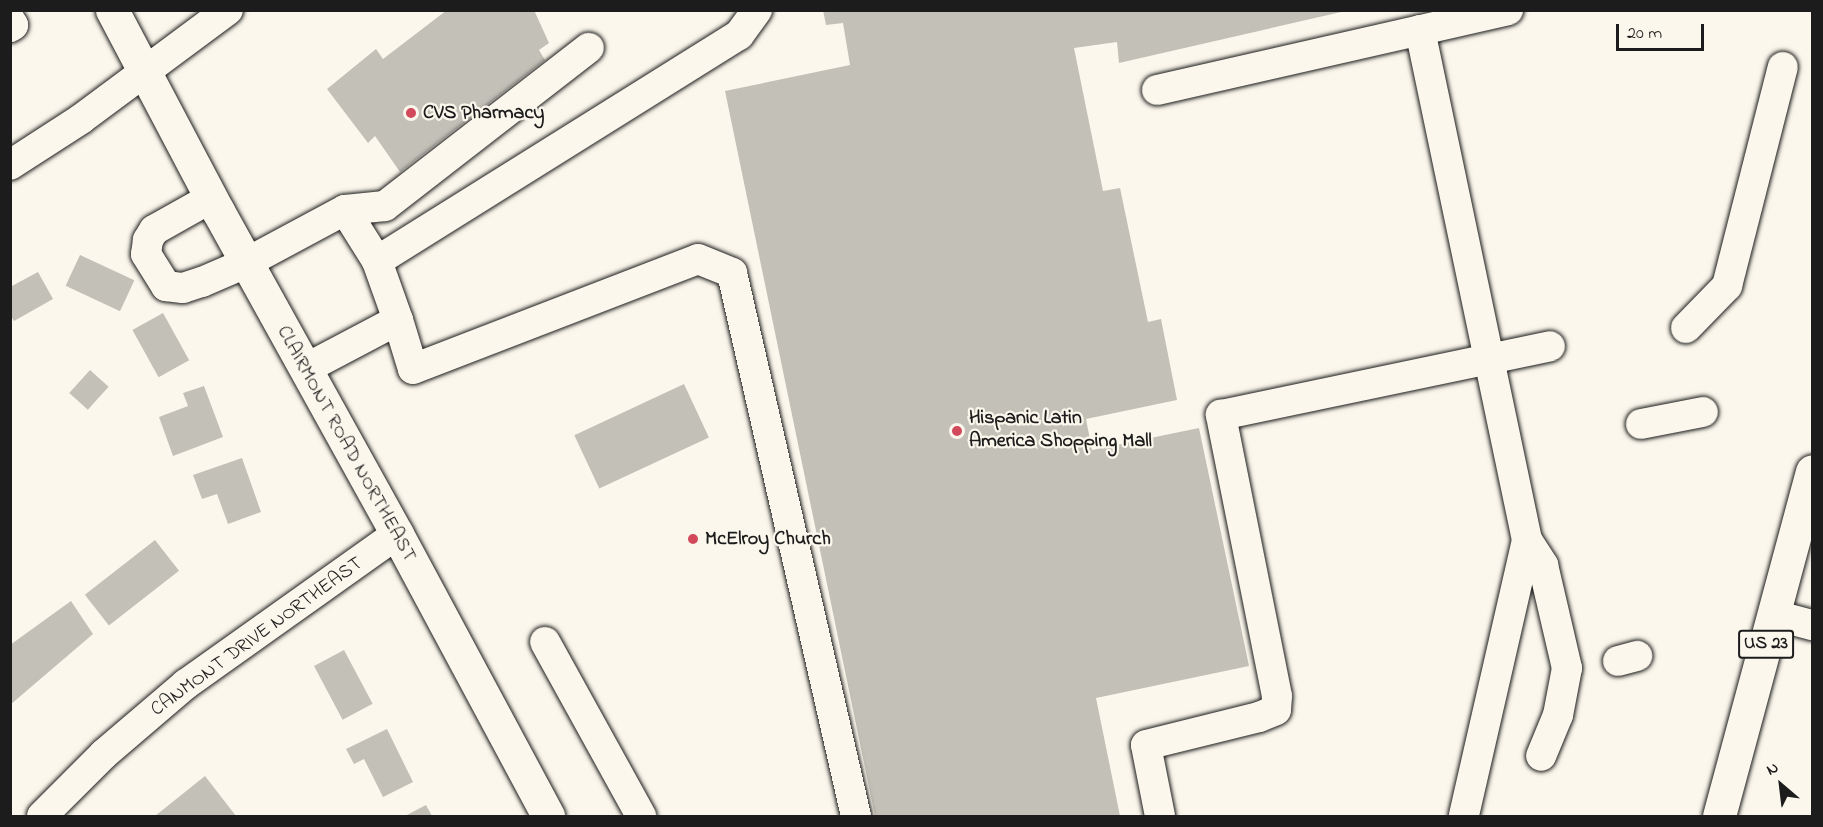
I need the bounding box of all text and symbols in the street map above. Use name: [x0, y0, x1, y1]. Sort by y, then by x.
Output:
scale bar: [1619, 12, 1708, 50]
text: 20 m: [1627, 21, 1662, 47]
place label: CVS Pharmacy: [423, 101, 544, 125]
marker: CVS Pharmacy: [404, 106, 418, 120]
street label: CLAIRMONT ROAD NORTHEAST: [271, 322, 421, 566]
place label: Hispanic Latin America Shopping Mall: [969, 407, 1152, 454]
marker: Hispanic Latin America Shopping Mall: [950, 424, 964, 438]
place label: McElroy Church: [705, 527, 831, 551]
marker: McElroy Church: [686, 532, 700, 546]
street label: CANMONT DRIVE NORTHEAST: [146, 552, 368, 722]
road number: US 23: [1738, 629, 1794, 659]
north arrow: [1751, 755, 1811, 815]
text: N: [1762, 756, 1783, 782]

